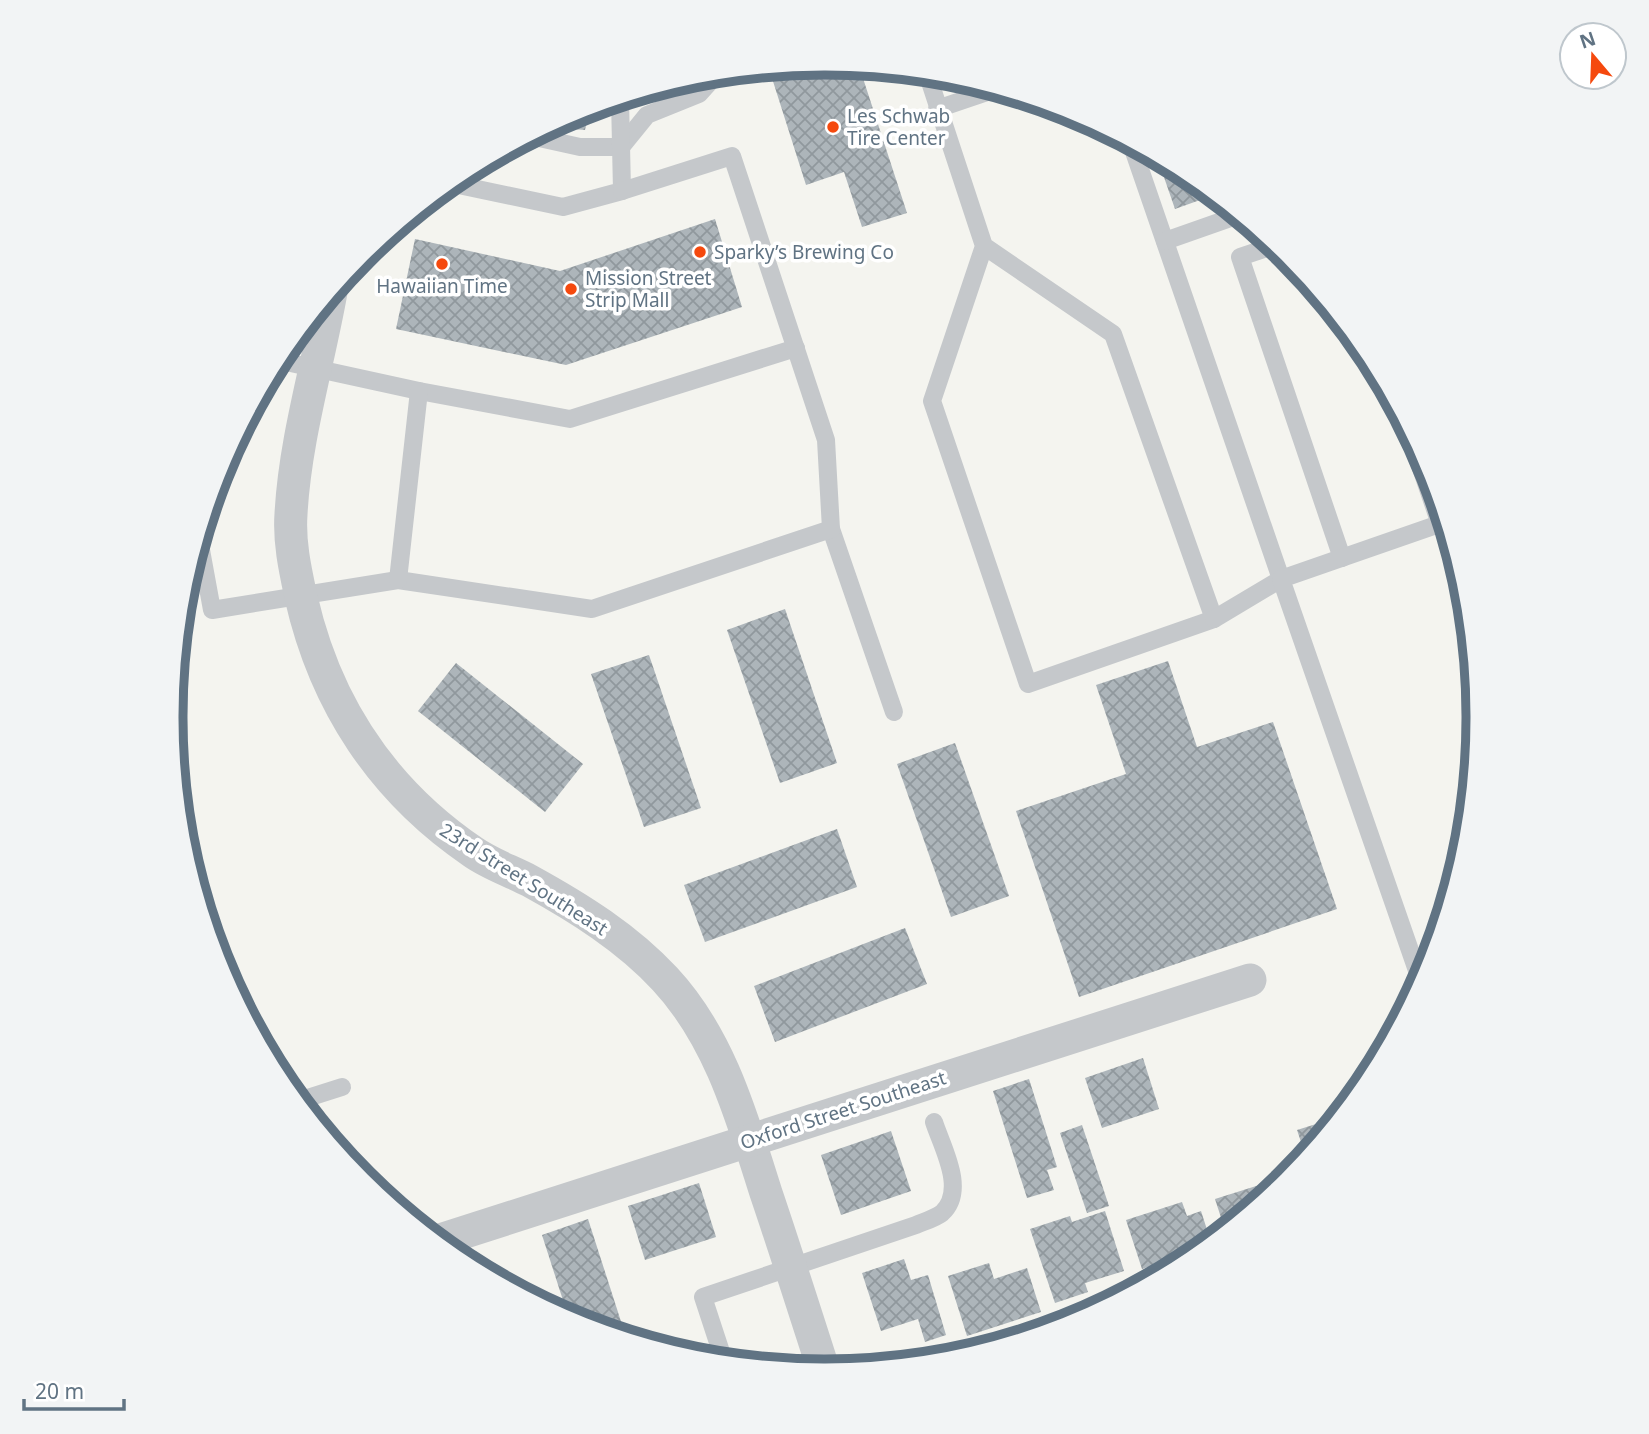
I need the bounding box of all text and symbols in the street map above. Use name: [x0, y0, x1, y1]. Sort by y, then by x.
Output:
north arrow: [1558, 21, 1628, 91]
text: N: [1576, 25, 1599, 55]
place label: Les Schwab Tire Center: [847, 103, 950, 151]
marker: Les Schwab Tire Center: [825, 119, 841, 135]
place label: Sparky’s Brewing Co: [714, 239, 894, 265]
marker: Sparky’s Brewing Co: [692, 244, 708, 260]
marker: Hawaiian Time: [434, 256, 450, 272]
place label: Mission Street Strip Mall: [585, 265, 712, 313]
place label: Hawaiian Time: [376, 273, 508, 299]
marker: Mission Street Strip Mall: [563, 281, 579, 297]
street label: 23rd Street Southeast: [435, 817, 613, 941]
street label: Oxford Street Southeast: [737, 1064, 949, 1156]
scale bar: [24, 1368, 124, 1412]
text: 20 m: [35, 1377, 84, 1405]

